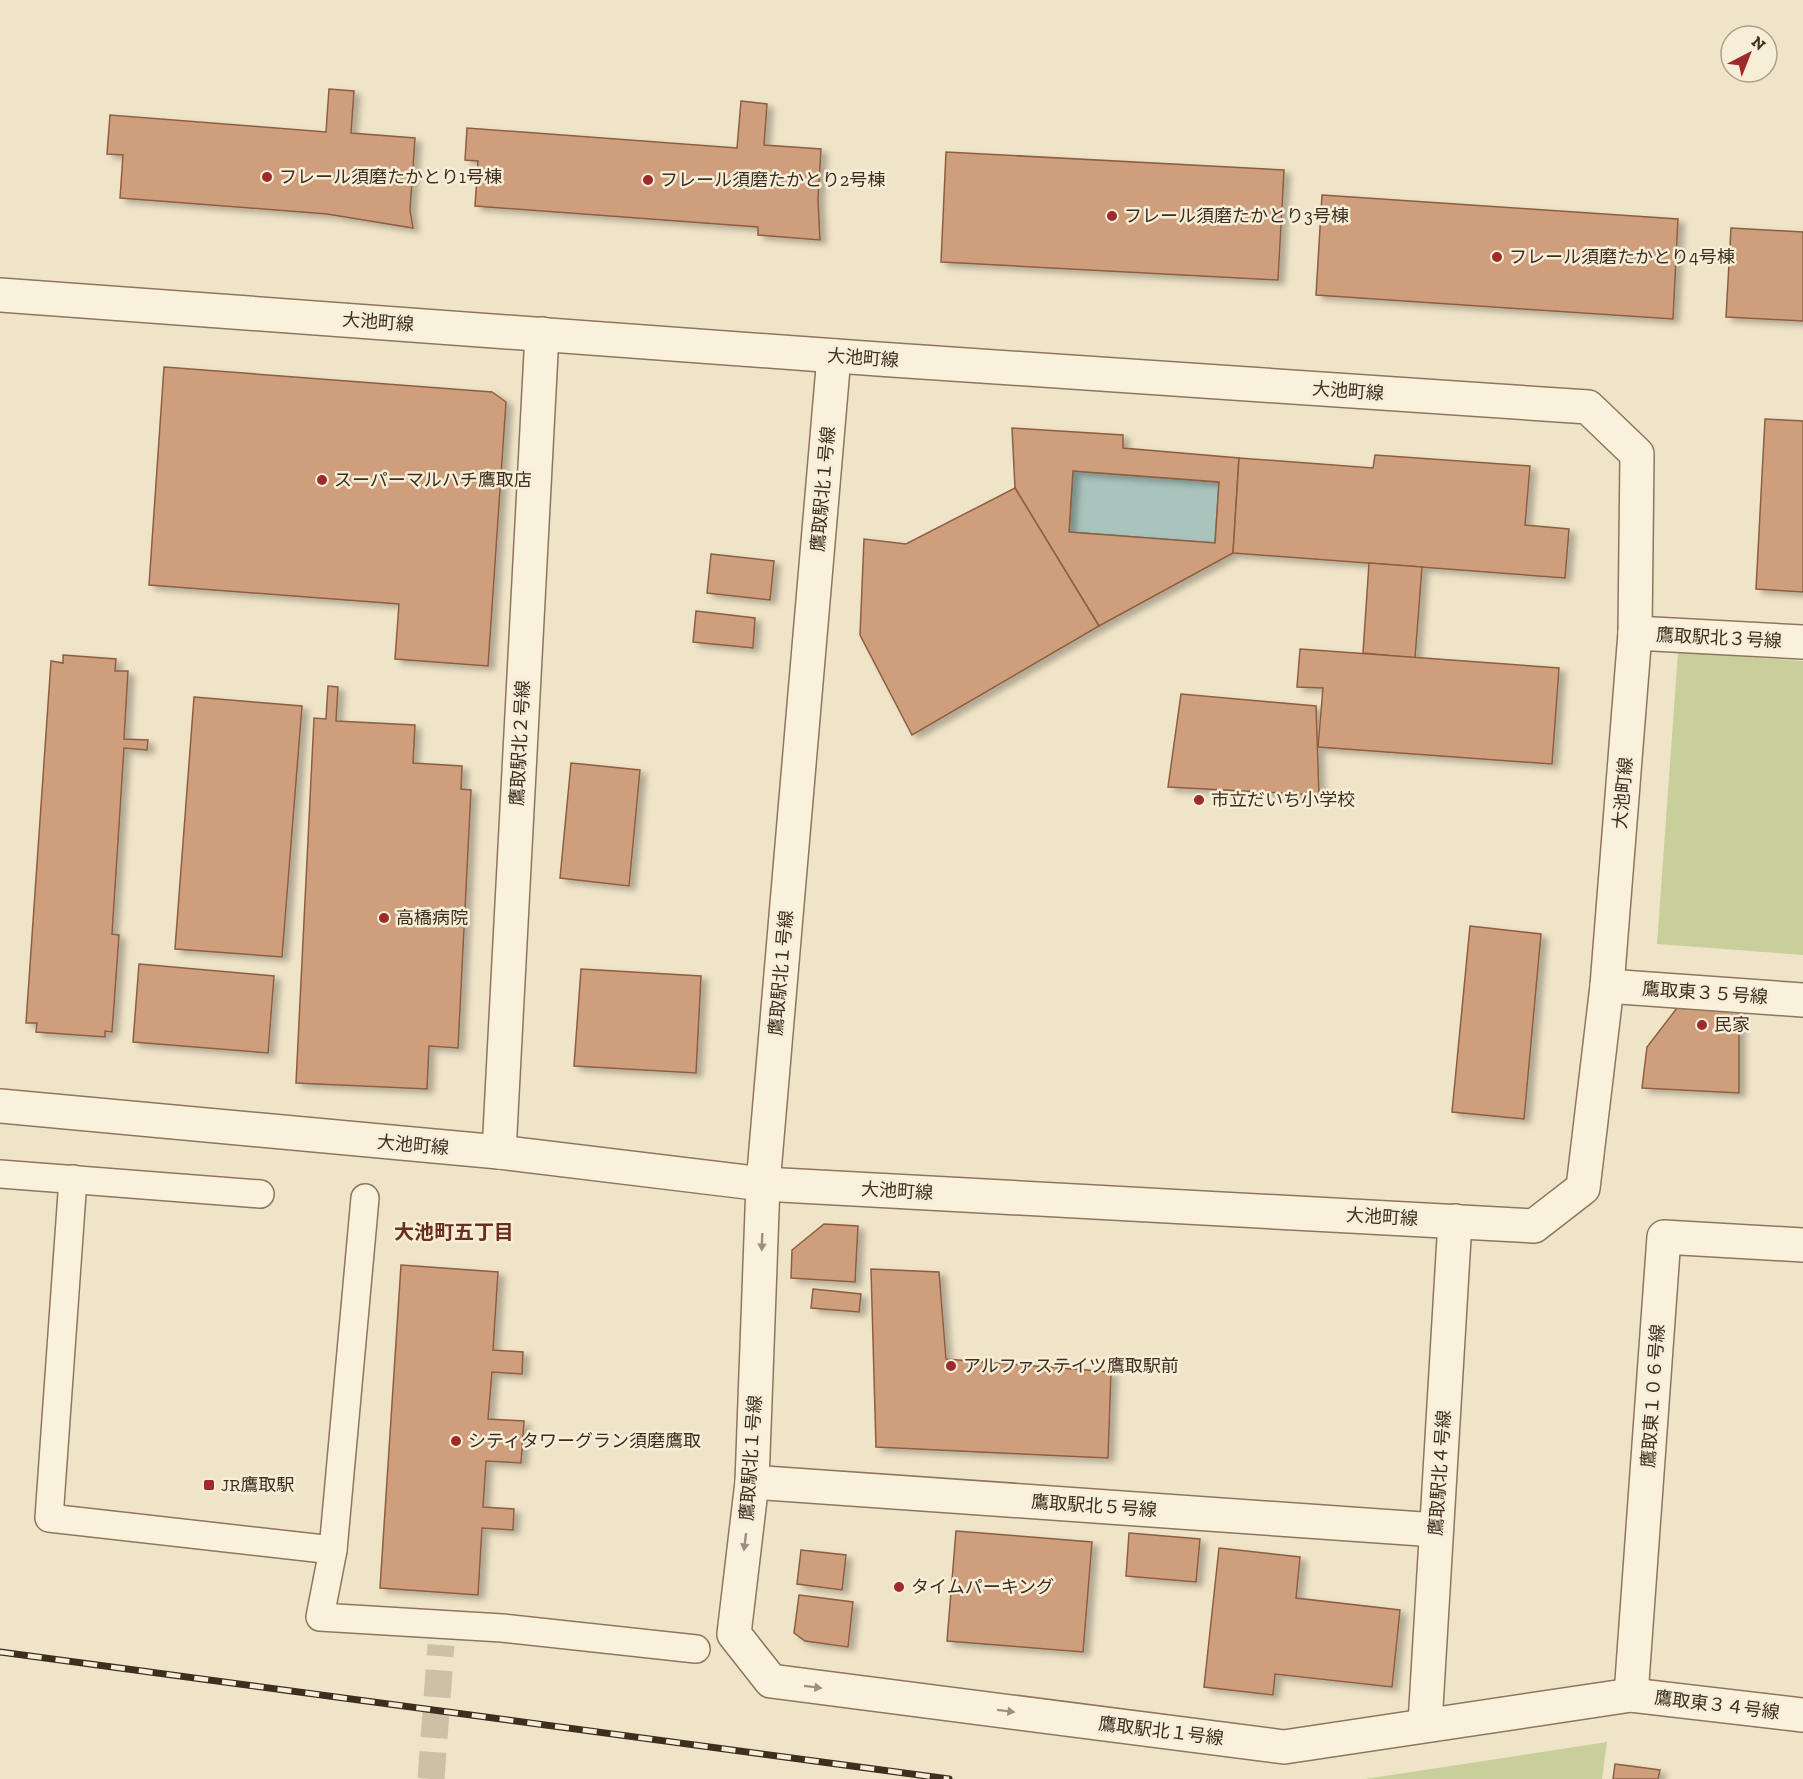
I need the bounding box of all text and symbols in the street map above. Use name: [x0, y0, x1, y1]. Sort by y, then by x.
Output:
north arrow: [1719, 24, 1779, 84]
text: N: [1748, 32, 1770, 54]
place label: フレール須磨たかとり1号棟: [279, 166, 502, 188]
place label: フレール須磨たかとり2号棟: [660, 169, 885, 191]
marker: フレール須磨たかとり1号棟: [260, 170, 274, 184]
marker: フレール須磨たかとり2号棟: [641, 173, 655, 187]
place label: フレール須磨たかとり3号棟: [1124, 205, 1349, 227]
marker: フレール須磨たかとり3号棟: [1105, 209, 1119, 223]
place label: フレール須磨たかとり4号棟: [1509, 246, 1735, 268]
marker: フレール須磨たかとり4号棟: [1490, 250, 1504, 264]
street label: 大池町線: [341, 309, 415, 335]
street label: 大池町線: [826, 345, 900, 371]
street label: 大池町線: [1311, 378, 1385, 404]
street label: 鷹取駅北１号線: [807, 425, 839, 553]
place label: スーパーマルハチ鷹取店: [334, 469, 532, 491]
marker: スーパーマルハチ鷹取店: [315, 473, 329, 487]
street label: 鷹取駅北３号線: [1656, 624, 1782, 652]
street label: 鷹取駅北２号線: [506, 680, 534, 806]
street label: 大池町線: [1609, 756, 1637, 830]
place label: 市立だいち小学校: [1211, 789, 1355, 811]
marker: 市立だいち小学校: [1192, 793, 1206, 807]
place label: 高橋病院: [396, 907, 468, 929]
street label: 鷹取駅北１号線: [765, 909, 797, 1037]
marker: 高橋病院: [377, 911, 391, 925]
street label: 鷹取東３５号線: [1641, 978, 1769, 1008]
place label: 民家: [1714, 1014, 1750, 1036]
marker: 民家: [1695, 1018, 1709, 1032]
street label: 大池町線: [376, 1131, 450, 1159]
street label: 大池町線: [860, 1178, 934, 1204]
street label: 大池町線: [1345, 1204, 1419, 1230]
district label: 大池町五丁目: [394, 1220, 514, 1244]
one-way arrow: [757, 1233, 766, 1252]
street label: 鷹取東１０６号線: [1637, 1323, 1669, 1469]
place label: アルファステイツ鷹取駅前: [963, 1355, 1179, 1377]
marker: アルファステイツ鷹取駅前: [944, 1359, 958, 1373]
street label: 鷹取駅北１号線: [736, 1394, 766, 1522]
street label: 鷹取駅北４号線: [1425, 1409, 1455, 1537]
place label: シティタワーグラン須磨鷹取: [468, 1430, 701, 1452]
marker: シティタワーグラン須磨鷹取: [449, 1434, 463, 1448]
place label: JR鷹取駅: [221, 1474, 294, 1496]
marker: JR鷹取駅: [202, 1478, 216, 1492]
street label: 鷹取駅北５号線: [1030, 1491, 1158, 1521]
one-way arrow: [740, 1532, 750, 1551]
place label: タイムパーキング: [911, 1576, 1054, 1598]
marker: タイムパーキング: [892, 1580, 906, 1594]
one-way arrow: [803, 1682, 822, 1691]
street label: 鷹取東３４号線: [1653, 1686, 1781, 1724]
one-way arrow: [997, 1707, 1016, 1716]
street label: 鷹取駅北１号線: [1097, 1712, 1225, 1750]

